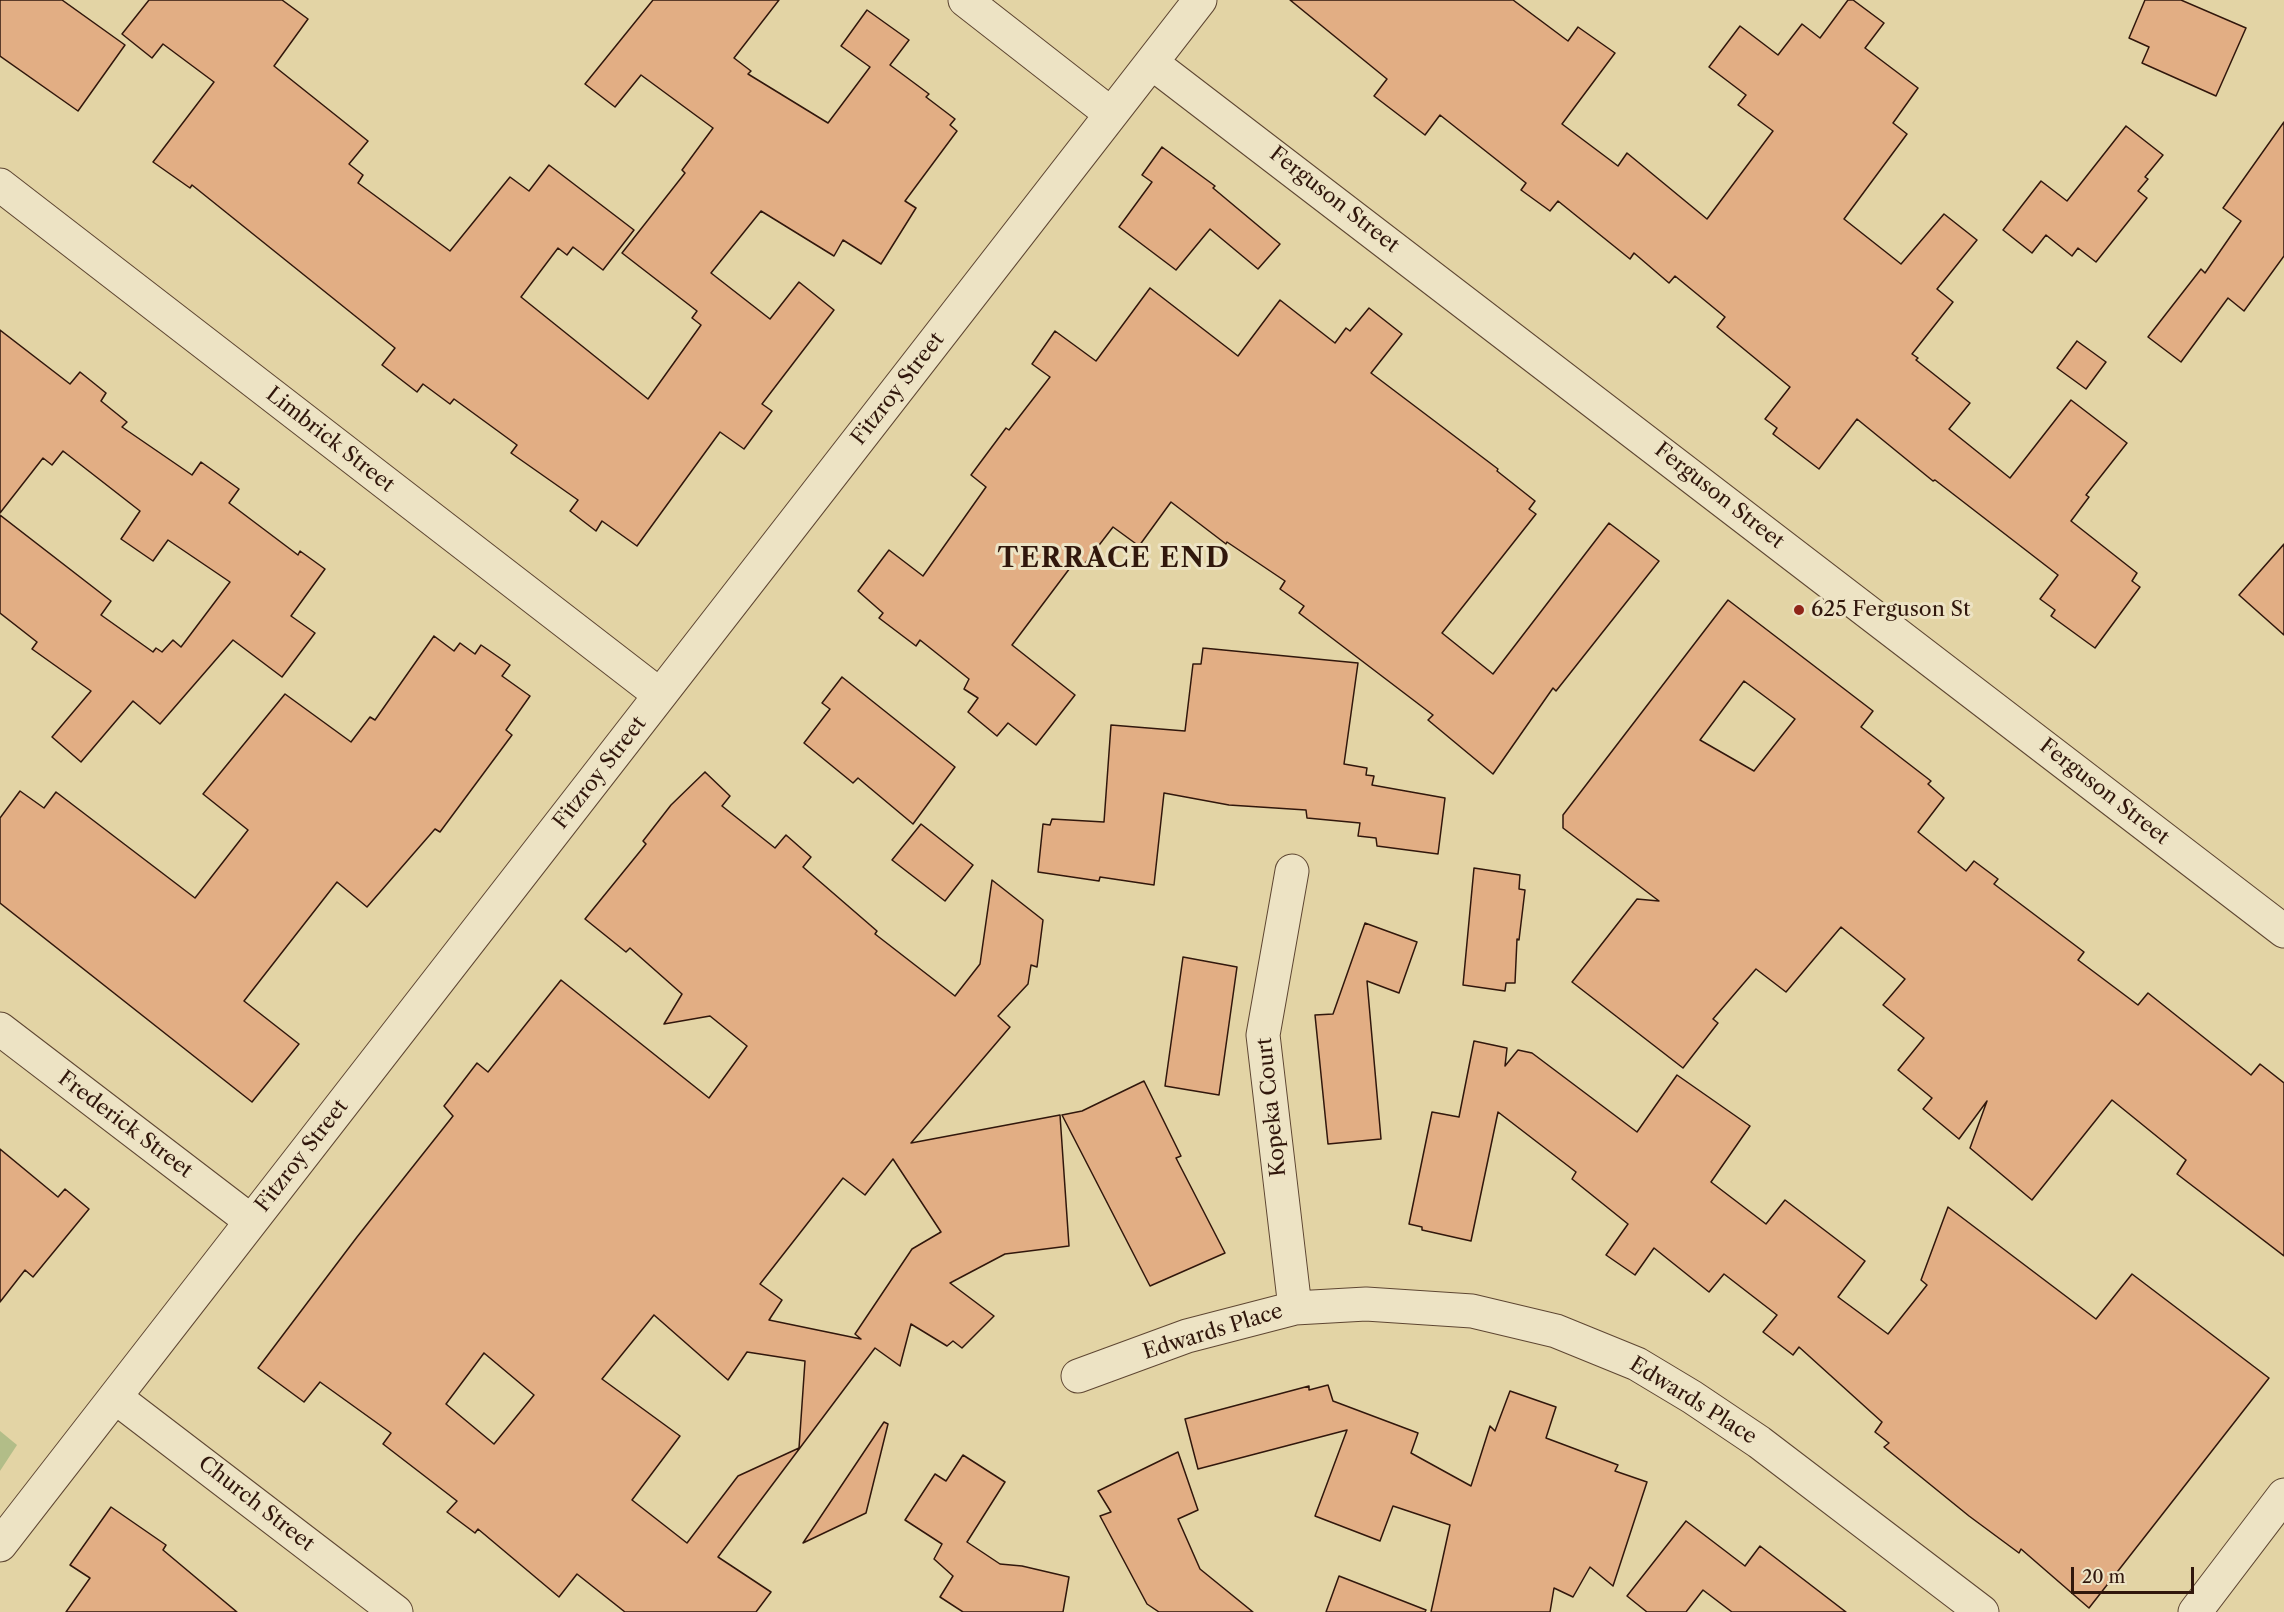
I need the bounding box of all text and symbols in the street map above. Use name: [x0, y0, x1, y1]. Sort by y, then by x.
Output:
street label: Ferguson Street: [1264, 142, 1404, 258]
street label: Fitzroy Street: [846, 328, 950, 450]
street label: Limbrick Street: [261, 382, 399, 498]
street label: Ferguson Street: [1649, 438, 1789, 554]
district label: TERRACE END: [998, 543, 1230, 575]
place label: 625 Ferguson St: [1811, 597, 1970, 623]
marker: 625 Ferguson St: [1792, 603, 1806, 617]
street label: Fitzroy Street: [548, 712, 652, 834]
street label: Ferguson Street: [2034, 734, 2174, 850]
street label: Kopeka Court: [1252, 1036, 1292, 1178]
street label: Frederick Street: [53, 1066, 197, 1184]
street label: Fitzroy Street: [250, 1095, 354, 1217]
street label: Edwards Place: [1140, 1299, 1286, 1365]
street label: Edwards Place: [1625, 1352, 1761, 1450]
street label: Church Street: [193, 1451, 319, 1557]
scale bar: [2074, 1555, 2197, 1593]
text: 20 m: [2082, 1566, 2125, 1588]

